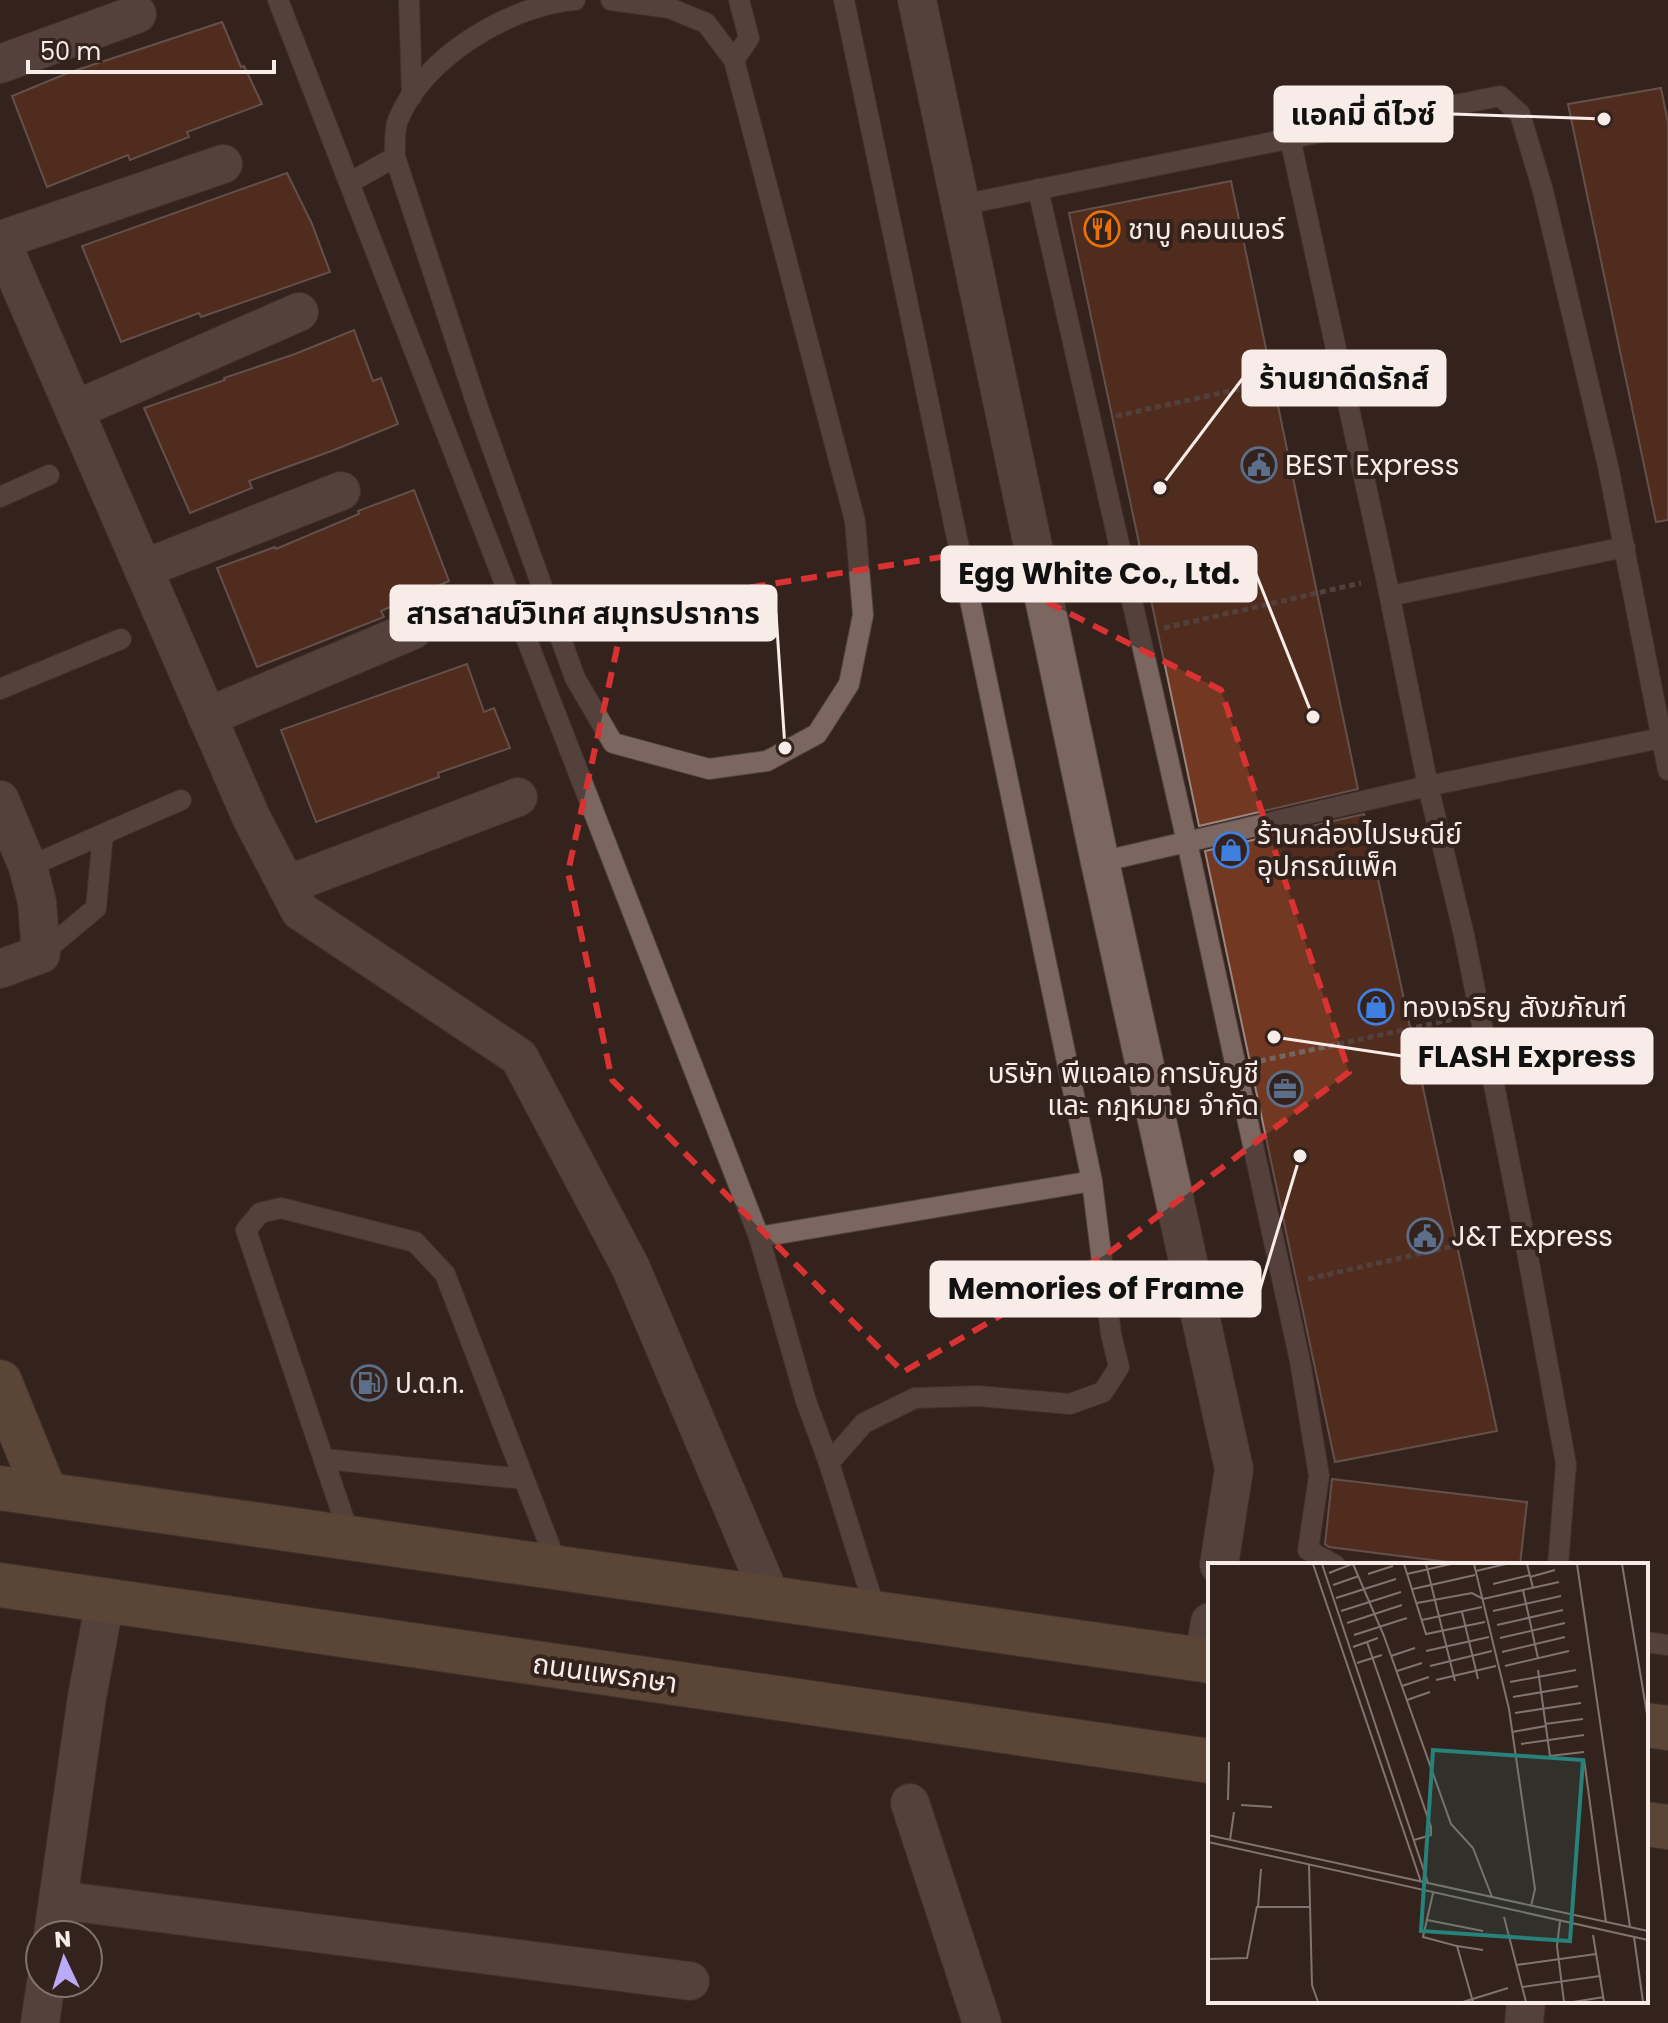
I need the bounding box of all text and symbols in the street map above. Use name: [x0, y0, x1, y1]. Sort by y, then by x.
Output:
scale bar: [28, 24, 274, 74]
text: 50 m: [40, 35, 101, 68]
callout: แอคมี่ ดีไวซ์: [1275, 87, 1452, 141]
text: แอคมี่ ดีไวซ์: [1291, 93, 1436, 136]
restaurant icon: ชาบู คอนเนอร์: [1083, 210, 1121, 248]
place label: ชาบู คอนเนอร์: [1128, 210, 1286, 249]
callout: ร้านยาดีดรักส์: [1243, 351, 1445, 405]
text: ร้านยาดีดรักส์: [1259, 357, 1429, 400]
public building icon: BEST Express: [1240, 446, 1278, 484]
place label: BEST Express: [1285, 446, 1459, 485]
callout: Egg White Co., Ltd.: [942, 547, 1256, 601]
text: Egg White Co., Ltd.: [958, 552, 1240, 595]
callout: สารสาสน์วิเทศ สมุทรปราการ: [391, 586, 776, 640]
text: สารสาสน์วิเทศ สมุทรปราการ: [406, 592, 760, 635]
place label: ร้านกล่องไปรษณีย์ อุปกรณ์แพ็ค: [1257, 815, 1462, 886]
shop icon: ร้านกล่องไปรษณีย์ อุปกรณ์แพ็ค: [1212, 831, 1250, 869]
shop icon: ทองเจริญ สังฆภัณฑ์: [1357, 988, 1395, 1026]
place label: ทองเจริญ สังฆภัณฑ์: [1402, 988, 1627, 1027]
callout: FLASH Express: [1402, 1029, 1652, 1083]
text: FLASH Express: [1418, 1035, 1636, 1078]
place label: บริษัท พีแอลเอ การบัญชี และ กฎหมาย จำกัด: [988, 1054, 1259, 1125]
office icon: บริษัท พีแอลเอ การบัญชี และ กฎหมาย จำกัด: [1266, 1070, 1304, 1108]
public building icon: J&T Express: [1406, 1217, 1444, 1255]
place label: J&T Express: [1451, 1217, 1613, 1256]
callout: Memories of Frame: [931, 1262, 1260, 1316]
text: Memories of Frame: [948, 1267, 1244, 1310]
fuel station icon: ป.ต.ท.: [350, 1364, 388, 1402]
place label: ป.ต.ท.: [395, 1364, 464, 1403]
inset map: [1208, 1563, 1648, 2003]
street label: ถนนแพรกษา: [530, 1644, 680, 1703]
north arrow: [24, 1919, 104, 1999]
text: N: [53, 1924, 72, 1956]

